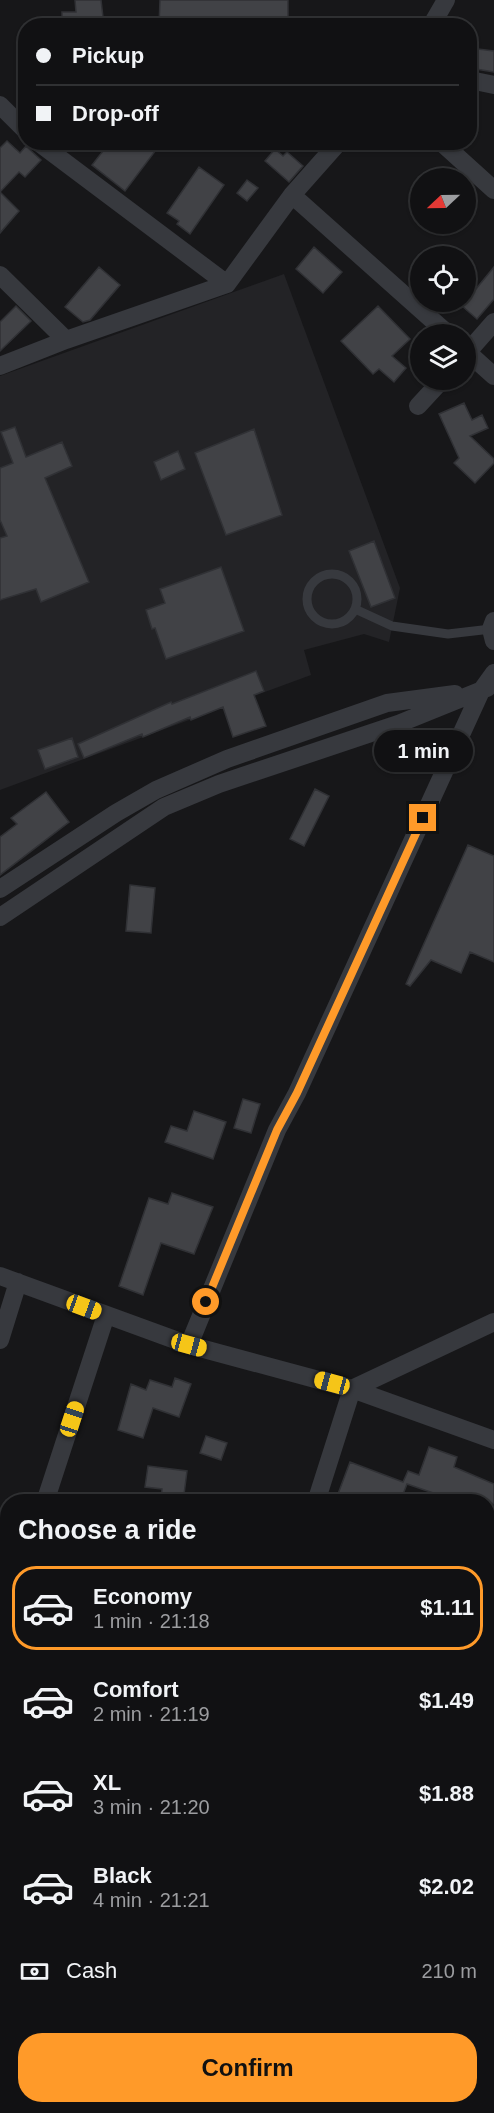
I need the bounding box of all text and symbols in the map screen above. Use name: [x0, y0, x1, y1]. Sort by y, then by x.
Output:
text: Pickup: [72, 43, 144, 68]
text: Drop-off: [72, 101, 159, 126]
north arrow: [410, 168, 476, 234]
map controls: [410, 168, 476, 390]
button: locate: [410, 246, 476, 312]
button: layers: [410, 324, 476, 390]
callout: 1 min: [374, 731, 472, 773]
text: 1 min: [397, 740, 450, 762]
route end: [409, 804, 436, 831]
route start: [192, 1288, 219, 1315]
car: [64, 1292, 104, 1322]
car: [169, 1332, 209, 1358]
car: [312, 1370, 352, 1396]
car: [58, 1399, 86, 1439]
text: Choose a ride: [18, 1515, 197, 1545]
icon: car: [21, 1581, 75, 1635]
text: Economy: [93, 1584, 192, 1609]
text: $1.11: [420, 1595, 474, 1620]
text: 1 min · 21:18: [93, 1610, 210, 1632]
icon: car: [21, 1674, 75, 1728]
text: Comfort: [93, 1677, 179, 1702]
text: $1.49: [419, 1688, 474, 1713]
text: 2 min · 21:19: [93, 1703, 210, 1725]
icon: car: [21, 1767, 75, 1821]
text: XL: [93, 1770, 121, 1795]
text: $1.88: [419, 1781, 474, 1806]
text: 3 min · 21:20: [93, 1796, 210, 1818]
icon: car: [21, 1860, 75, 1914]
text: Black: [93, 1863, 152, 1888]
text: $2.02: [419, 1874, 474, 1899]
text: 4 min · 21:21: [93, 1889, 210, 1911]
icon: cash: [18, 1955, 51, 1988]
text: Cash: [66, 1958, 117, 1983]
text: 210 m: [421, 1960, 477, 1982]
button: Confirm: [18, 2033, 477, 2102]

